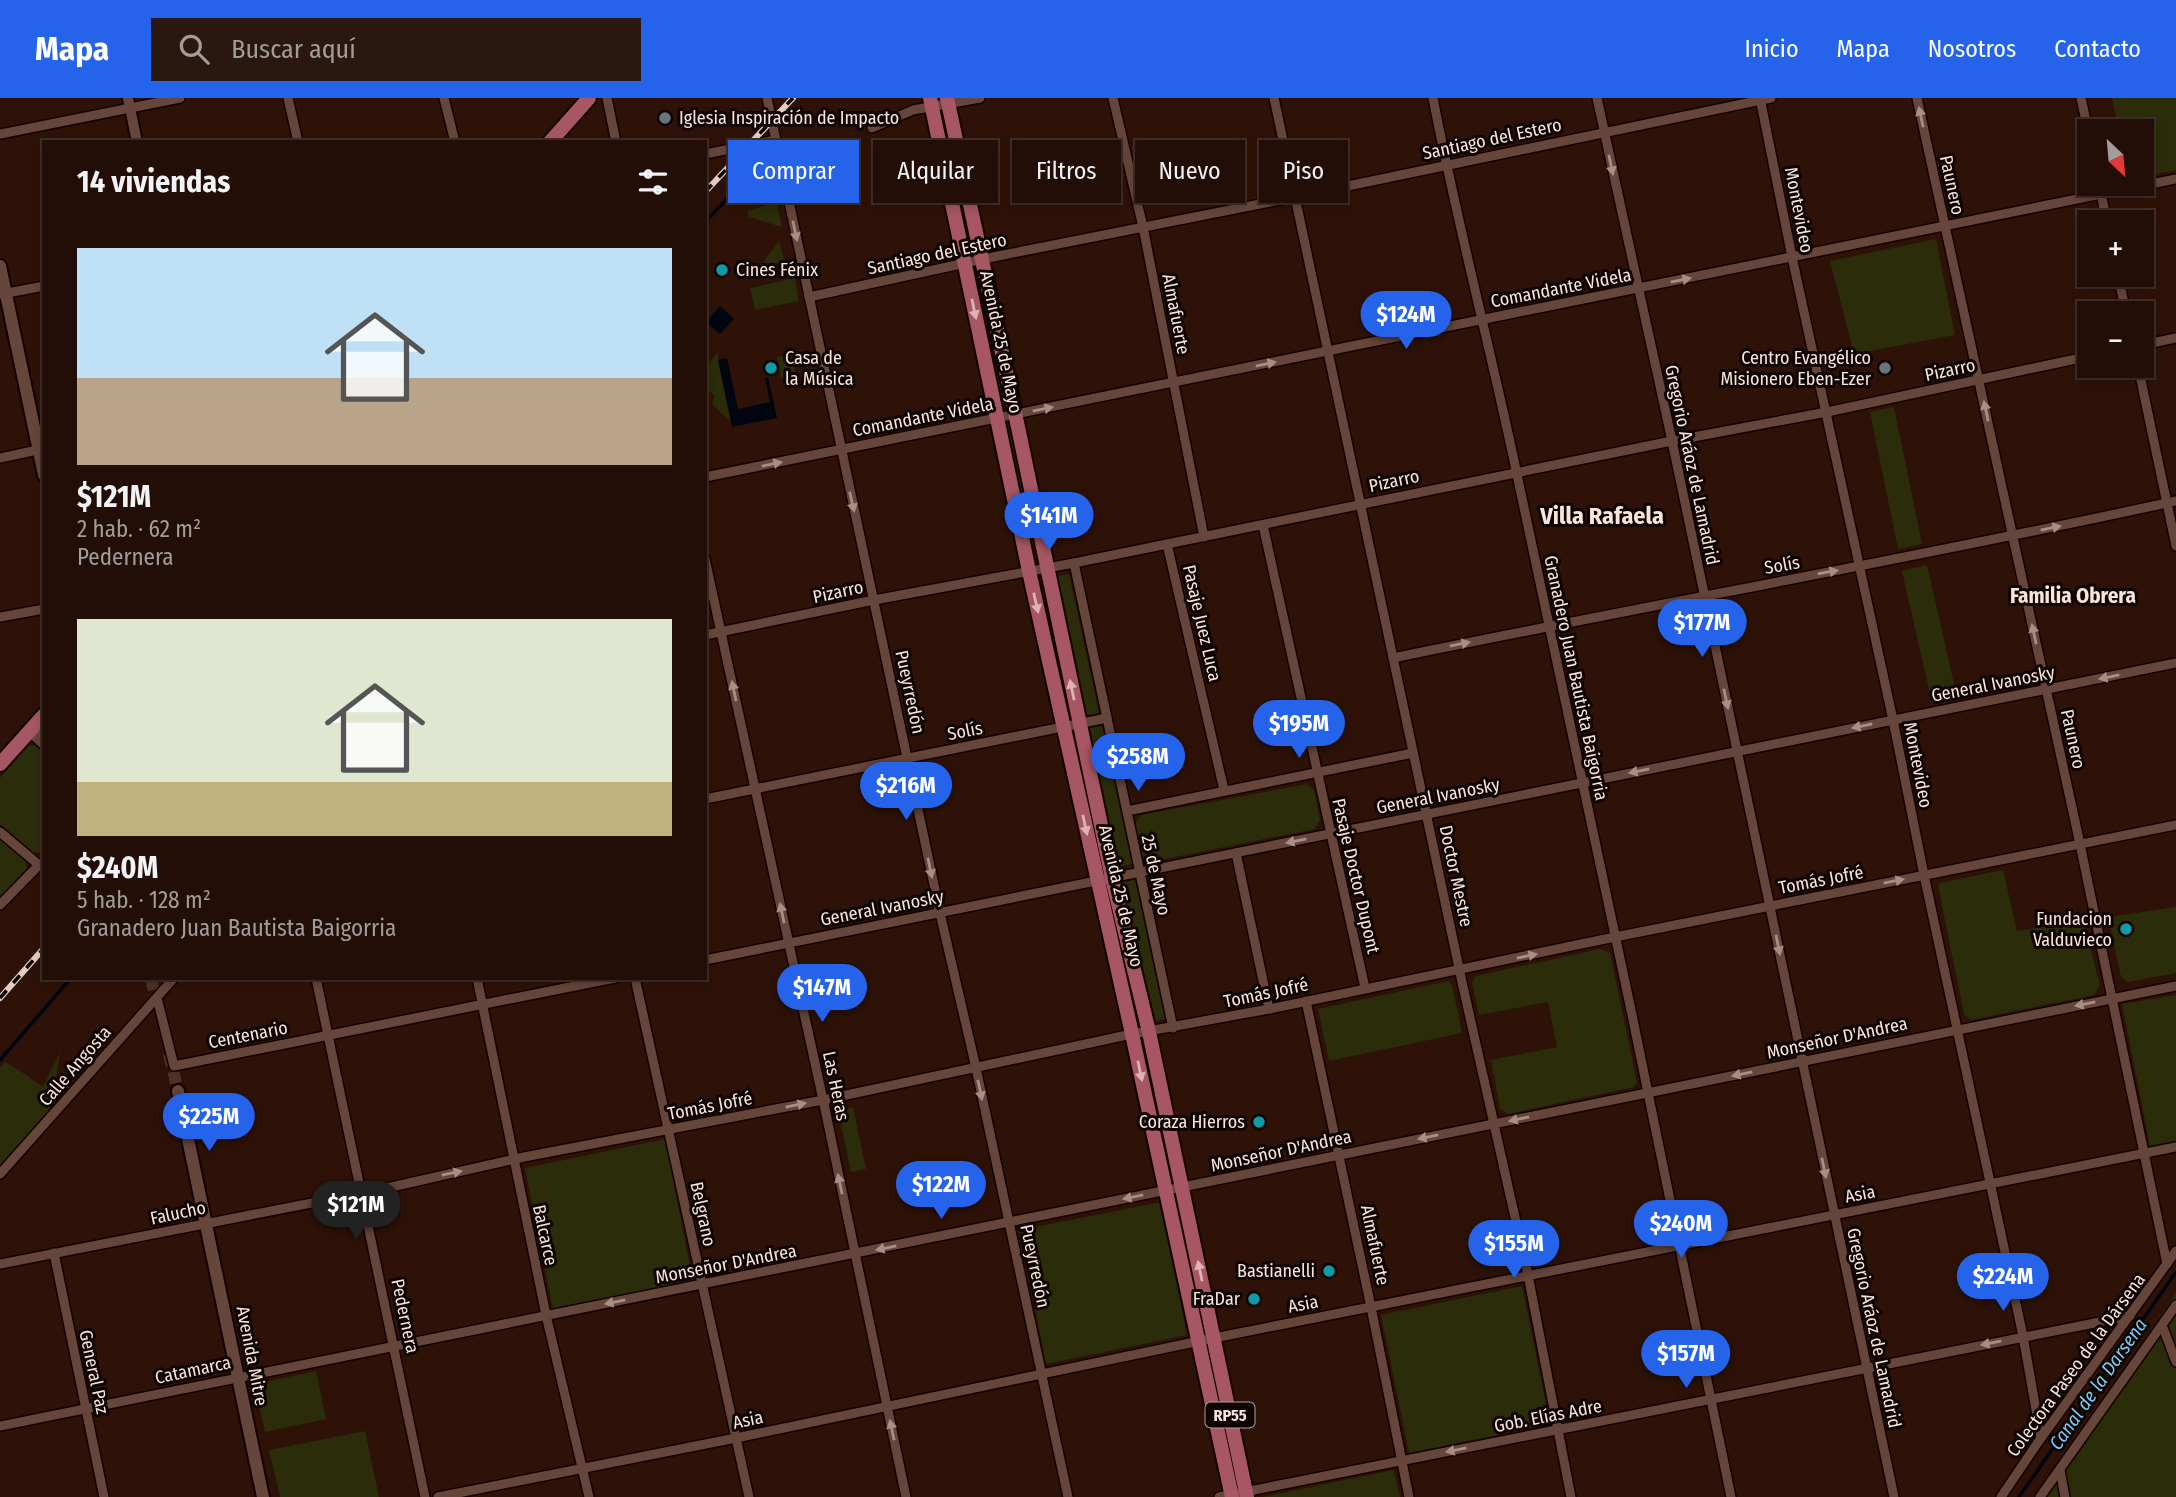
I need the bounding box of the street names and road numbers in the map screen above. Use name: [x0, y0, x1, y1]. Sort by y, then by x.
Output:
street label: Santiago del Estero: [1421, 114, 1563, 164]
street label: Paunero: [1935, 153, 1969, 217]
street label: Montevideo: [1780, 165, 1818, 255]
street label: Santiago del Estero: [866, 229, 1008, 279]
street label: Comandante Videla: [1489, 264, 1633, 312]
street label: Avenida 25 de Mayo: [975, 269, 1027, 415]
street label: Almafuerte: [1157, 272, 1195, 356]
street label: Pizarro: [1923, 354, 1977, 386]
street label: Gregorio Aráoz de Lamadrid: [1660, 363, 1724, 567]
street label: Comandante Videla: [851, 393, 995, 441]
street label: Pizarro: [1367, 465, 1421, 497]
street label: Solís: [1763, 551, 1802, 579]
street label: Granadero Juan Bautista Baigorria: [1539, 554, 1613, 803]
street label: Pasaje Juez Luca: [1178, 563, 1226, 684]
street label: Pizarro: [811, 576, 865, 608]
street label: Pueyrredón: [890, 648, 930, 736]
street label: General Ivanosky: [1929, 661, 2057, 707]
street label: Paunero: [2056, 707, 2090, 771]
street label: Solís: [946, 717, 985, 745]
street label: Montevideo: [1899, 720, 1937, 810]
street label: General Ivanosky: [1374, 773, 1502, 819]
street label: Pasaje Doctor Dupont: [1327, 796, 1385, 956]
street label: Avenida 25 de Mayo: [1094, 823, 1148, 969]
street label: Doctor Mestre: [1435, 823, 1478, 929]
street label: 25 de Mayo: [1137, 833, 1175, 917]
street label: Tomás Jofré: [1777, 861, 1865, 899]
street label: General Ivanosky: [818, 885, 946, 931]
street label: Tomás Jofré: [1222, 973, 1310, 1013]
street label: Monseñor D'Andrea: [1765, 1012, 1910, 1064]
street label: Centenario: [207, 1017, 289, 1053]
street label: Calle Angosta: [34, 1021, 116, 1111]
street label: Las Heras: [818, 1049, 854, 1123]
street label: Tomás Jofré: [666, 1087, 754, 1125]
street label: Monseñor D'Andrea: [1209, 1125, 1354, 1177]
street label: Belgrano: [685, 1180, 721, 1248]
street label: Asia: [1843, 1180, 1877, 1208]
street label: Falucho: [148, 1196, 208, 1230]
street label: Balcarce: [528, 1203, 562, 1267]
street label: Almafuerte: [1356, 1203, 1394, 1287]
street label: Pueyrredón: [1015, 1222, 1055, 1310]
street label: Gregorio Aráoz de Lamadrid: [1842, 1226, 1906, 1430]
street label: Monseñor D'Andrea: [654, 1239, 799, 1288]
street label: Colectora Paseo de la Dársena: [2002, 1269, 2150, 1461]
street label: Pedernera: [386, 1277, 424, 1355]
street label: Asia: [1286, 1290, 1320, 1318]
street label: Avenida Mitre: [232, 1304, 272, 1408]
street label: General Paz: [74, 1328, 114, 1416]
street label: Catamarca: [153, 1351, 233, 1389]
street label: Gob. Elías Adre: [1492, 1395, 1604, 1437]
road number: RP55: [1206, 1402, 1254, 1428]
street label: Asia: [731, 1406, 765, 1434]

